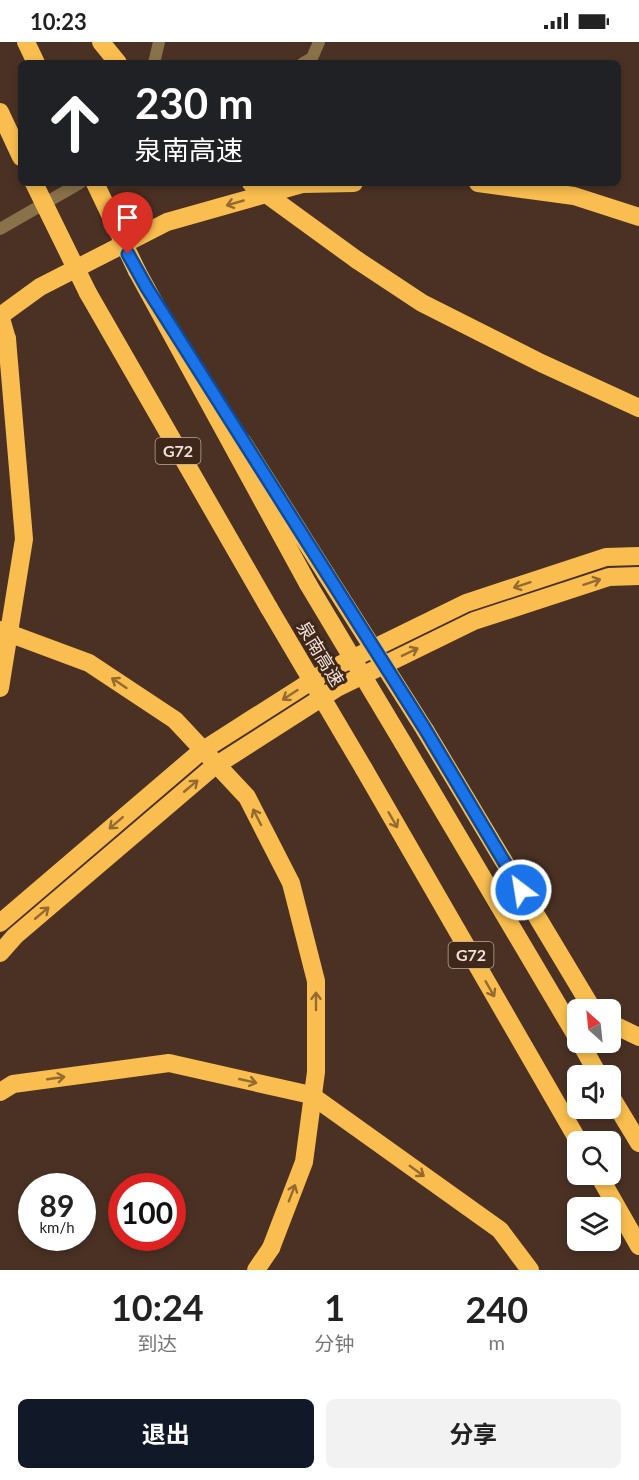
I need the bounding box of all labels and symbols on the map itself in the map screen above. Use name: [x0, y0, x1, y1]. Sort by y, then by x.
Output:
pin: [102, 192, 153, 254]
one-way arrow: [226, 198, 245, 209]
road number: G72: [156, 438, 201, 464]
one-way arrow: [582, 576, 601, 587]
one-way arrow: [513, 580, 532, 591]
street label: 泉南高速: [293, 617, 349, 690]
one-way arrow: [401, 646, 419, 658]
one-way arrow: [112, 677, 128, 689]
one-way arrow: [282, 689, 298, 701]
one-way arrow: [183, 779, 198, 793]
one-way arrow: [251, 809, 262, 827]
one-way arrow: [387, 811, 399, 828]
one-way arrow: [109, 816, 124, 830]
position arrow: [489, 858, 553, 922]
one-way arrow: [34, 906, 49, 920]
road number: G72: [448, 942, 494, 968]
one-way arrow: [485, 980, 497, 997]
one-way arrow: [310, 992, 322, 1012]
north arrow: [567, 999, 621, 1053]
one-way arrow: [46, 1073, 65, 1084]
one-way arrow: [238, 1075, 257, 1087]
one-way arrow: [409, 1164, 425, 1177]
speed limit sign: 100: [108, 1173, 186, 1251]
one-way arrow: [287, 1184, 298, 1203]

